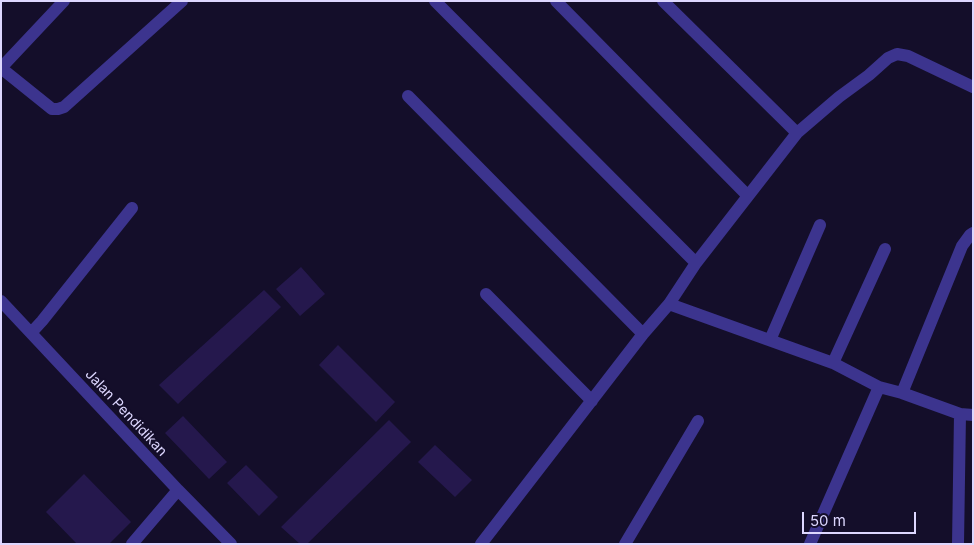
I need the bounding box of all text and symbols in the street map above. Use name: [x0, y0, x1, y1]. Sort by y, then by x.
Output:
street label: Jalan Pendidikan: [82, 366, 170, 460]
scale bar: [804, 502, 918, 534]
text: 50 m: [810, 511, 846, 530]

